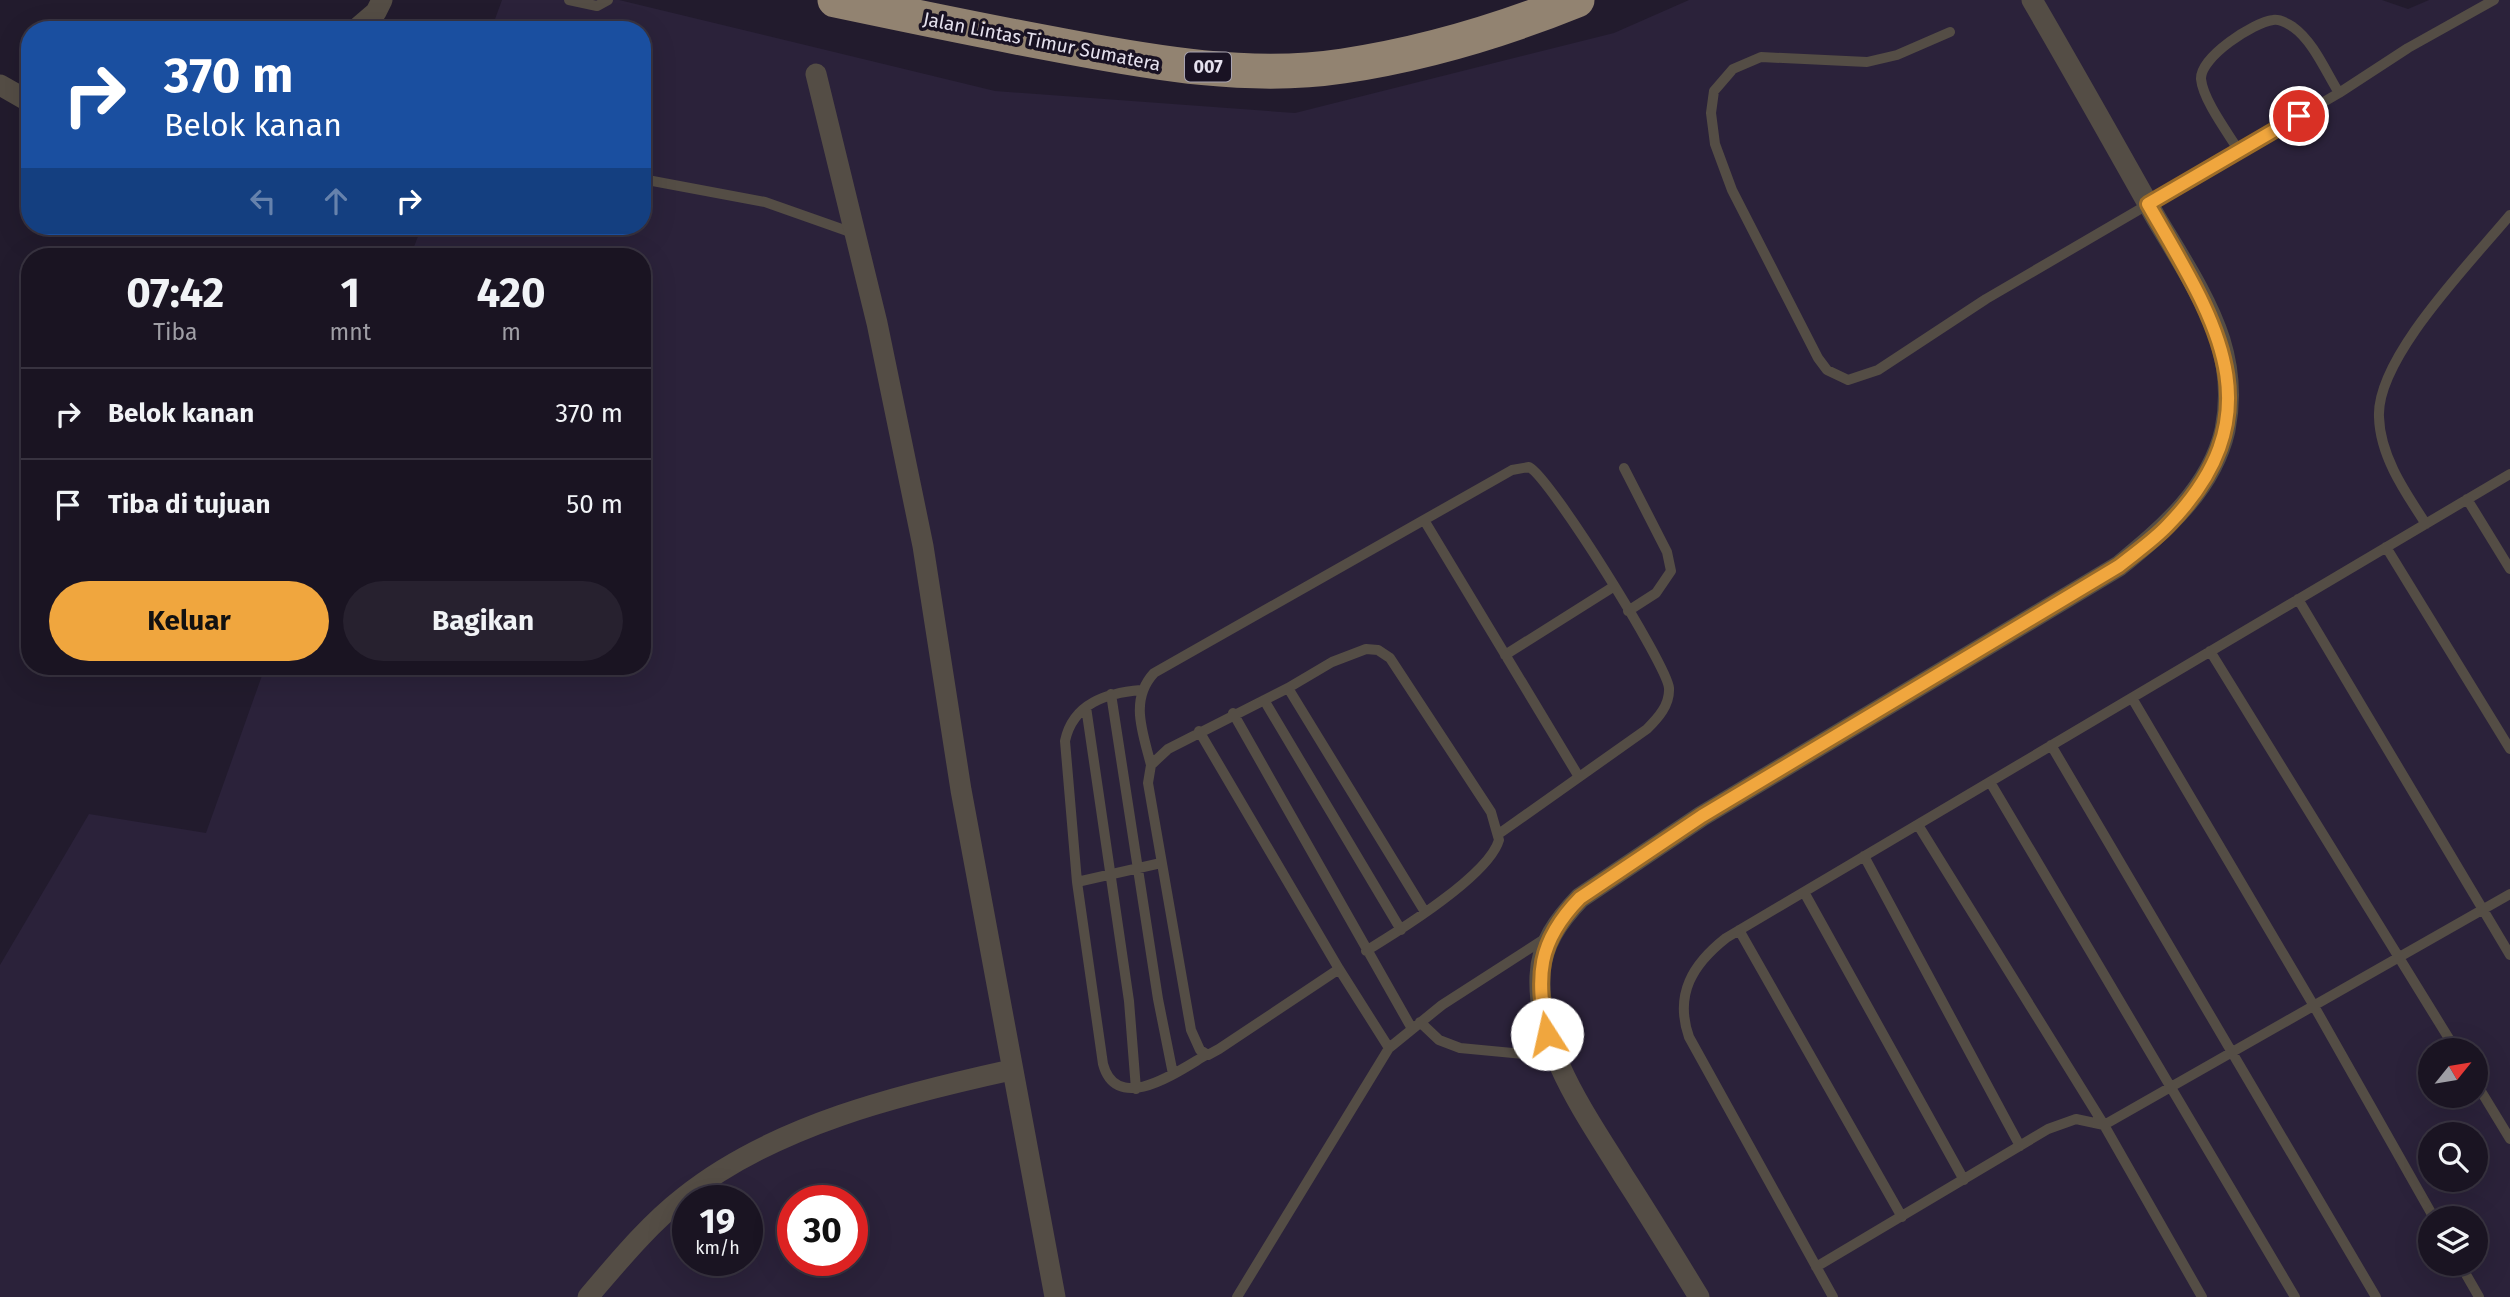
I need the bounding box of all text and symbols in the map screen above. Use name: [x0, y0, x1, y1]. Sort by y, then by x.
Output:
street label: Jalan Lintas Timur Sumatera: [921, 7, 1163, 76]
text: 370 m: [164, 46, 293, 105]
icon: right: [49, 49, 140, 140]
road number: 007: [1185, 52, 1231, 82]
pin: [2269, 86, 2329, 146]
icon: arrive: [2280, 97, 2318, 135]
text: Belok kanan: [164, 106, 342, 144]
icon: left: [244, 182, 282, 220]
icon: ahead: [317, 182, 355, 220]
icon: right: [390, 182, 428, 220]
text: 07:42: [126, 268, 224, 318]
text: 1: [341, 268, 360, 318]
text: 420: [476, 268, 546, 318]
text: Tiba: [153, 318, 197, 346]
text: mnt: [330, 318, 371, 346]
text: m: [501, 318, 521, 346]
icon: right: [49, 395, 87, 433]
text: Belok kanan: [108, 398, 254, 429]
text: 370 m: [555, 398, 623, 429]
icon: arrive: [49, 486, 87, 524]
text: Tiba di tujuan: [108, 489, 270, 520]
text: 50 m: [566, 489, 623, 520]
button: Keluar: [49, 581, 329, 661]
button: Bagikan: [343, 581, 623, 661]
position arrow: [1510, 997, 1584, 1071]
north arrow: [2418, 1038, 2488, 1108]
map controls: [2418, 1038, 2488, 1276]
button: search: [2418, 1122, 2488, 1192]
speed limit sign: 30: [777, 1185, 868, 1276]
text: 19: [700, 1200, 735, 1242]
button: layers: [2418, 1206, 2488, 1276]
text: km/h: [695, 1237, 740, 1259]

